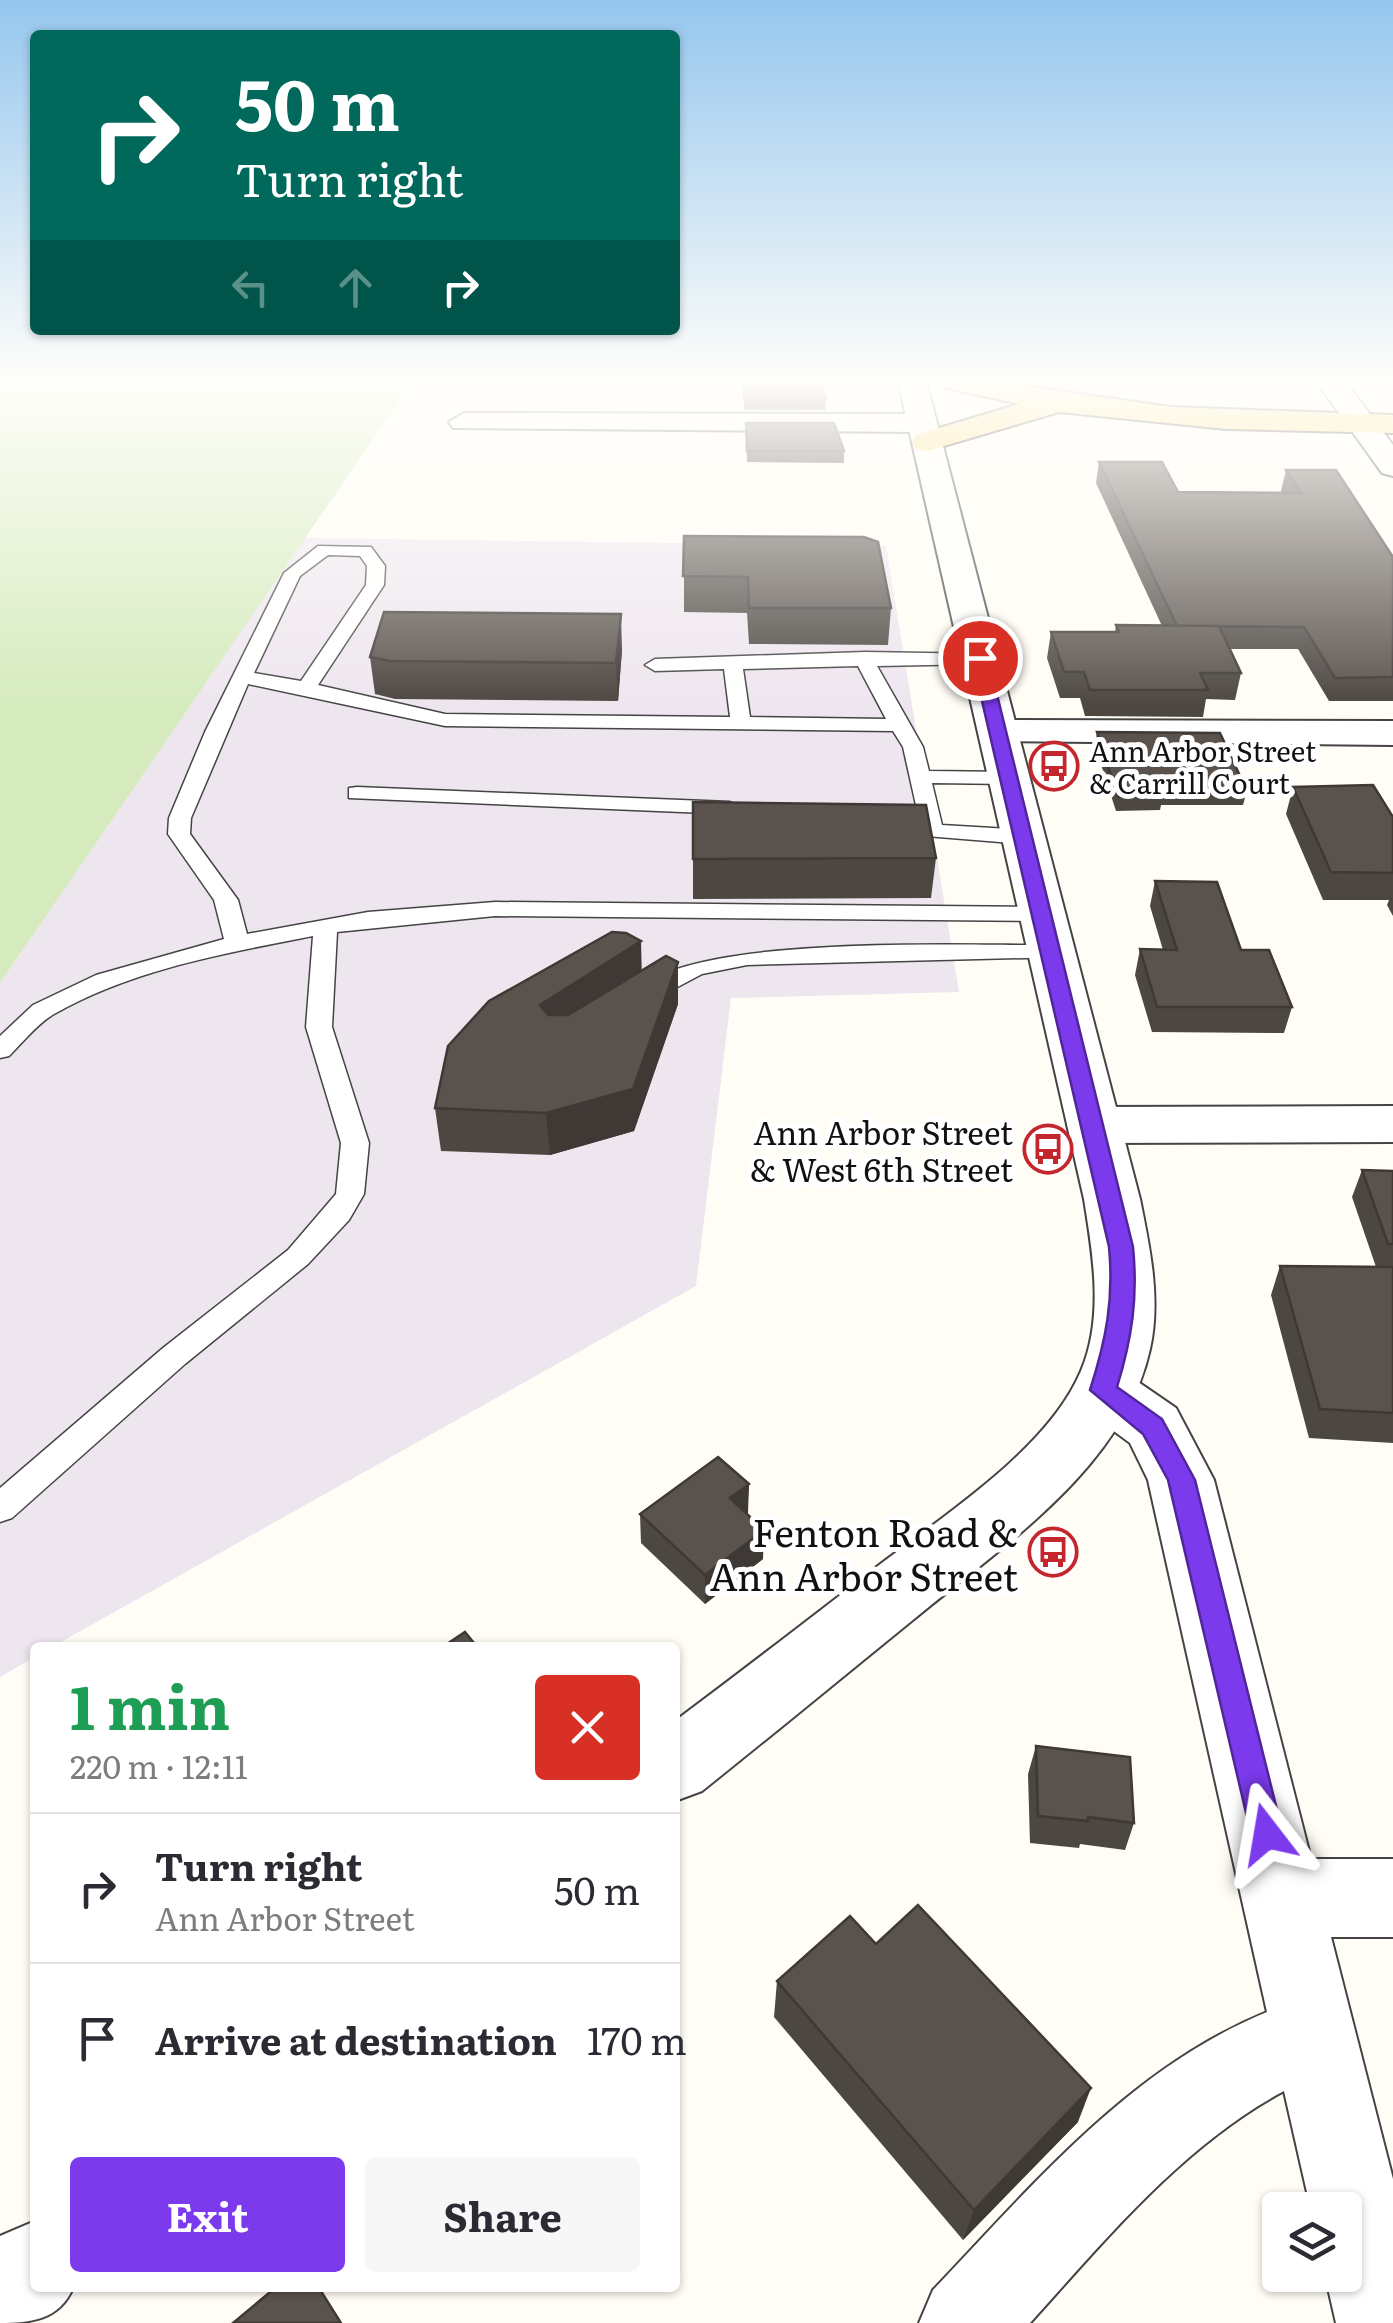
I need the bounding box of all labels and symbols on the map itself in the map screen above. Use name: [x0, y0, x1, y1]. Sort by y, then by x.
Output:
pin: [938, 616, 1023, 701]
place label: Ann Arbor Street & Carrill Court: [1089, 729, 1317, 803]
bus stop icon: Ann Arbor Street & Carrill Court: [1028, 740, 1080, 792]
place label: Ann Arbor Street & West 6th Street: [750, 1107, 1013, 1192]
bus stop icon: Ann Arbor Street & West 6th Street: [1022, 1123, 1074, 1175]
place label: Fenton Road & Ann Arbor Street: [710, 1502, 1019, 1603]
bus stop icon: Fenton Road & Ann Arbor Street: [1027, 1526, 1079, 1578]
position arrow: [1215, 1782, 1319, 1886]

